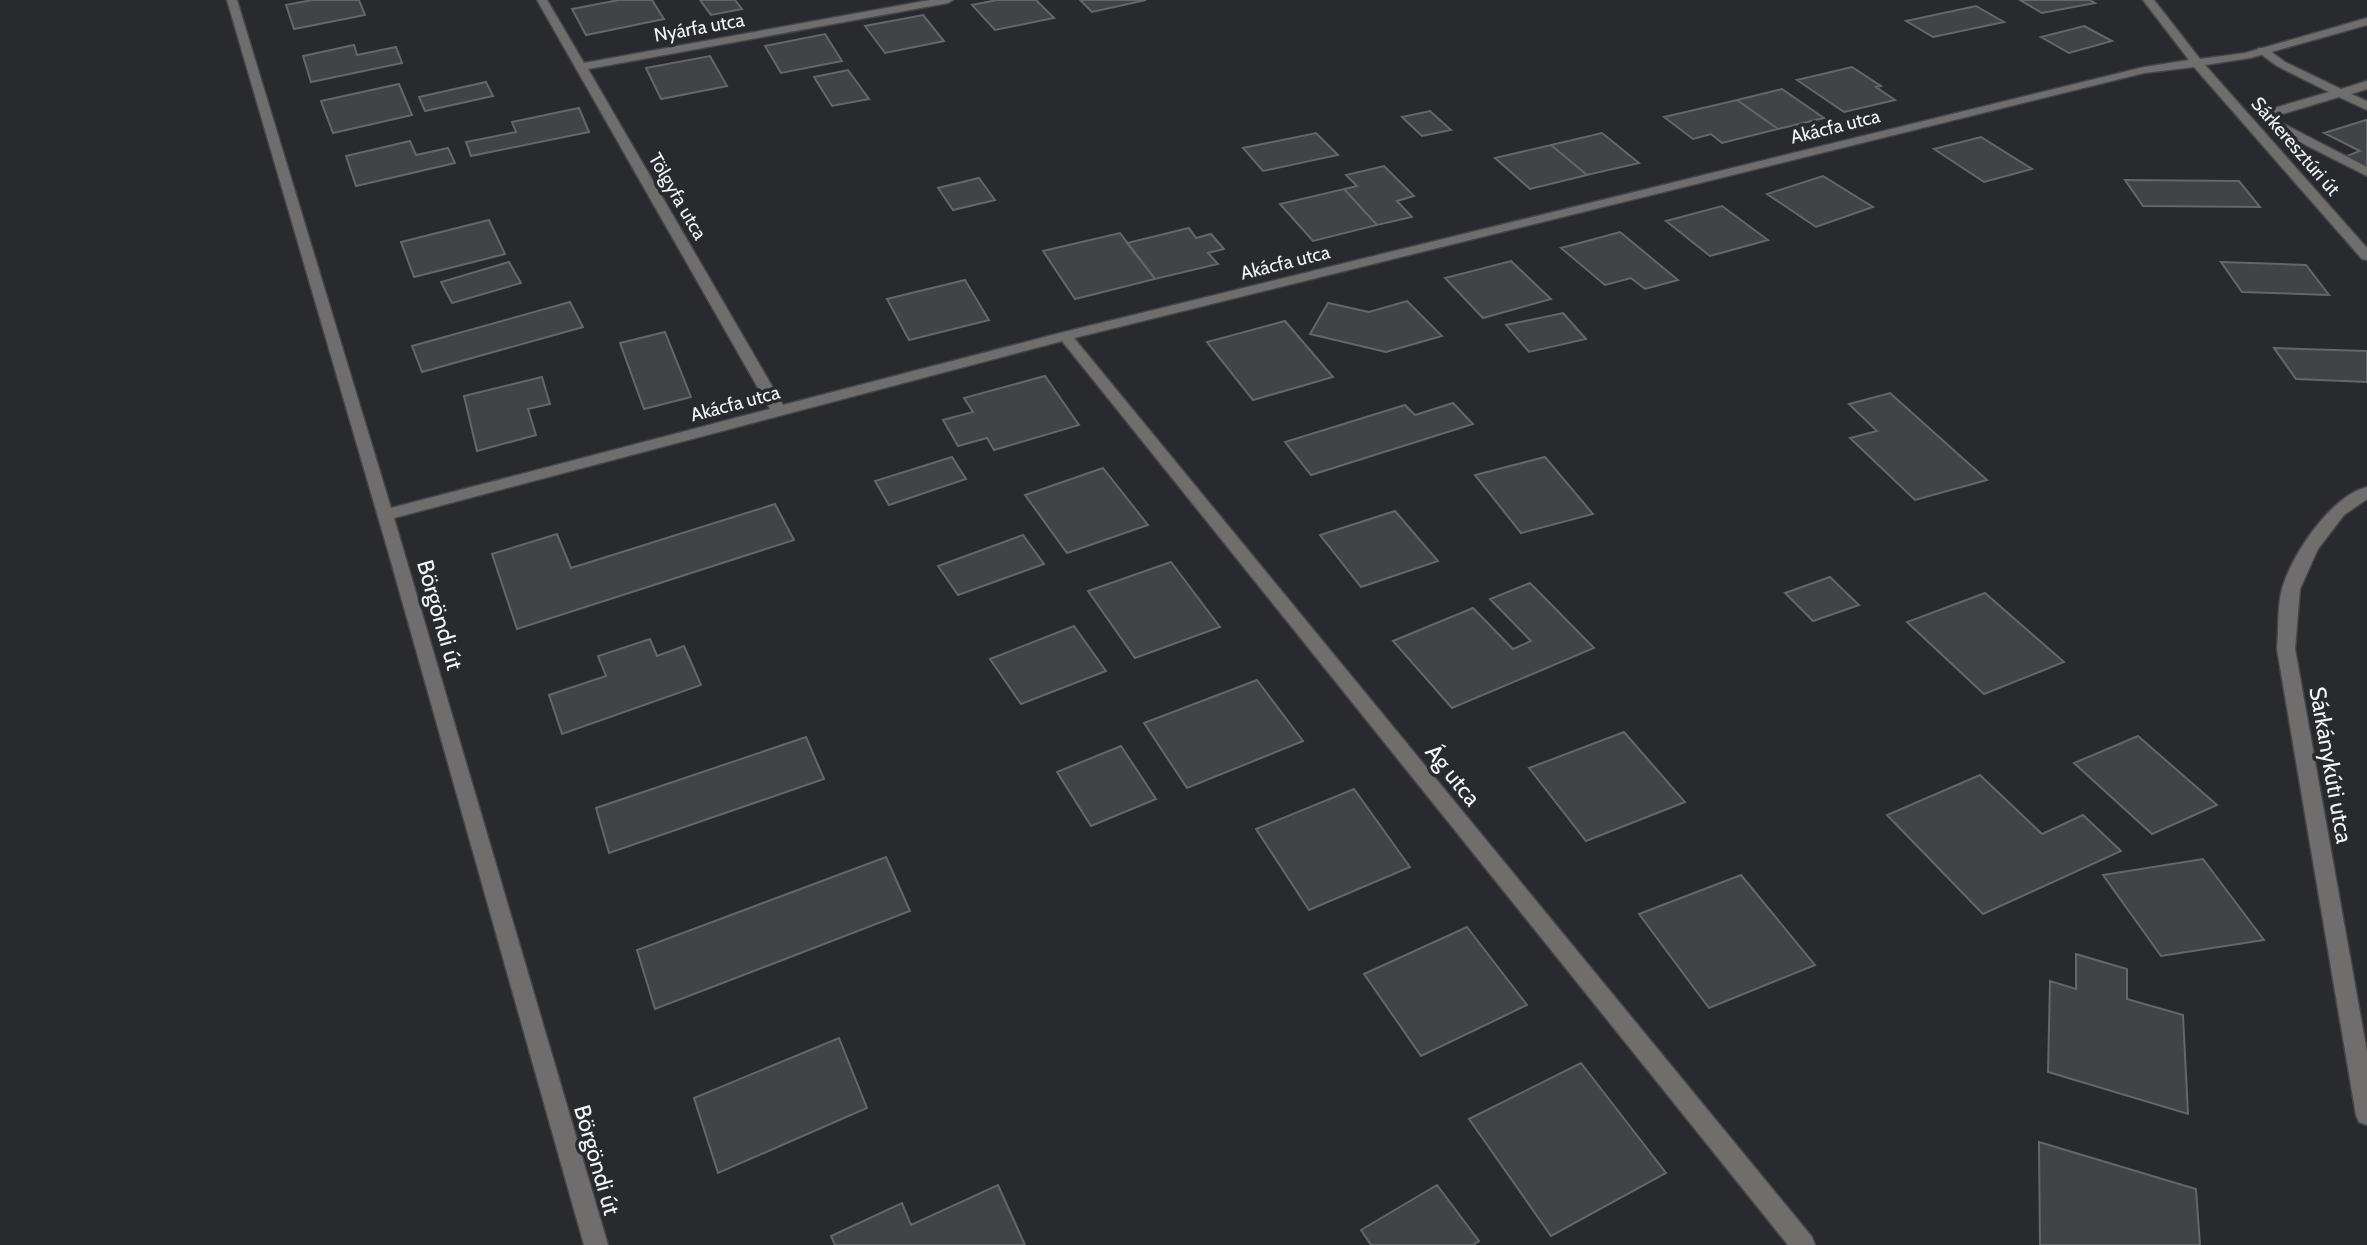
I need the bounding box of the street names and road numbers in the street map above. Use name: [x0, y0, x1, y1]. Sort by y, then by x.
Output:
street label: Nyárfa utca: [652, 8, 746, 47]
street label: Sárkeresztúri út: [2246, 92, 2345, 201]
street label: Akácfa utca: [1788, 104, 1882, 149]
street label: Tölgyfa utca: [644, 149, 712, 244]
street label: Akácfa utca: [1238, 240, 1332, 285]
street label: Akácfa utca: [688, 381, 782, 426]
street label: Börgöndi út: [411, 557, 469, 673]
street label: Sárkánykúti utca: [2303, 685, 2359, 845]
street label: Ág utca: [1420, 738, 1487, 812]
street label: Börgöndi út: [568, 1102, 626, 1218]

